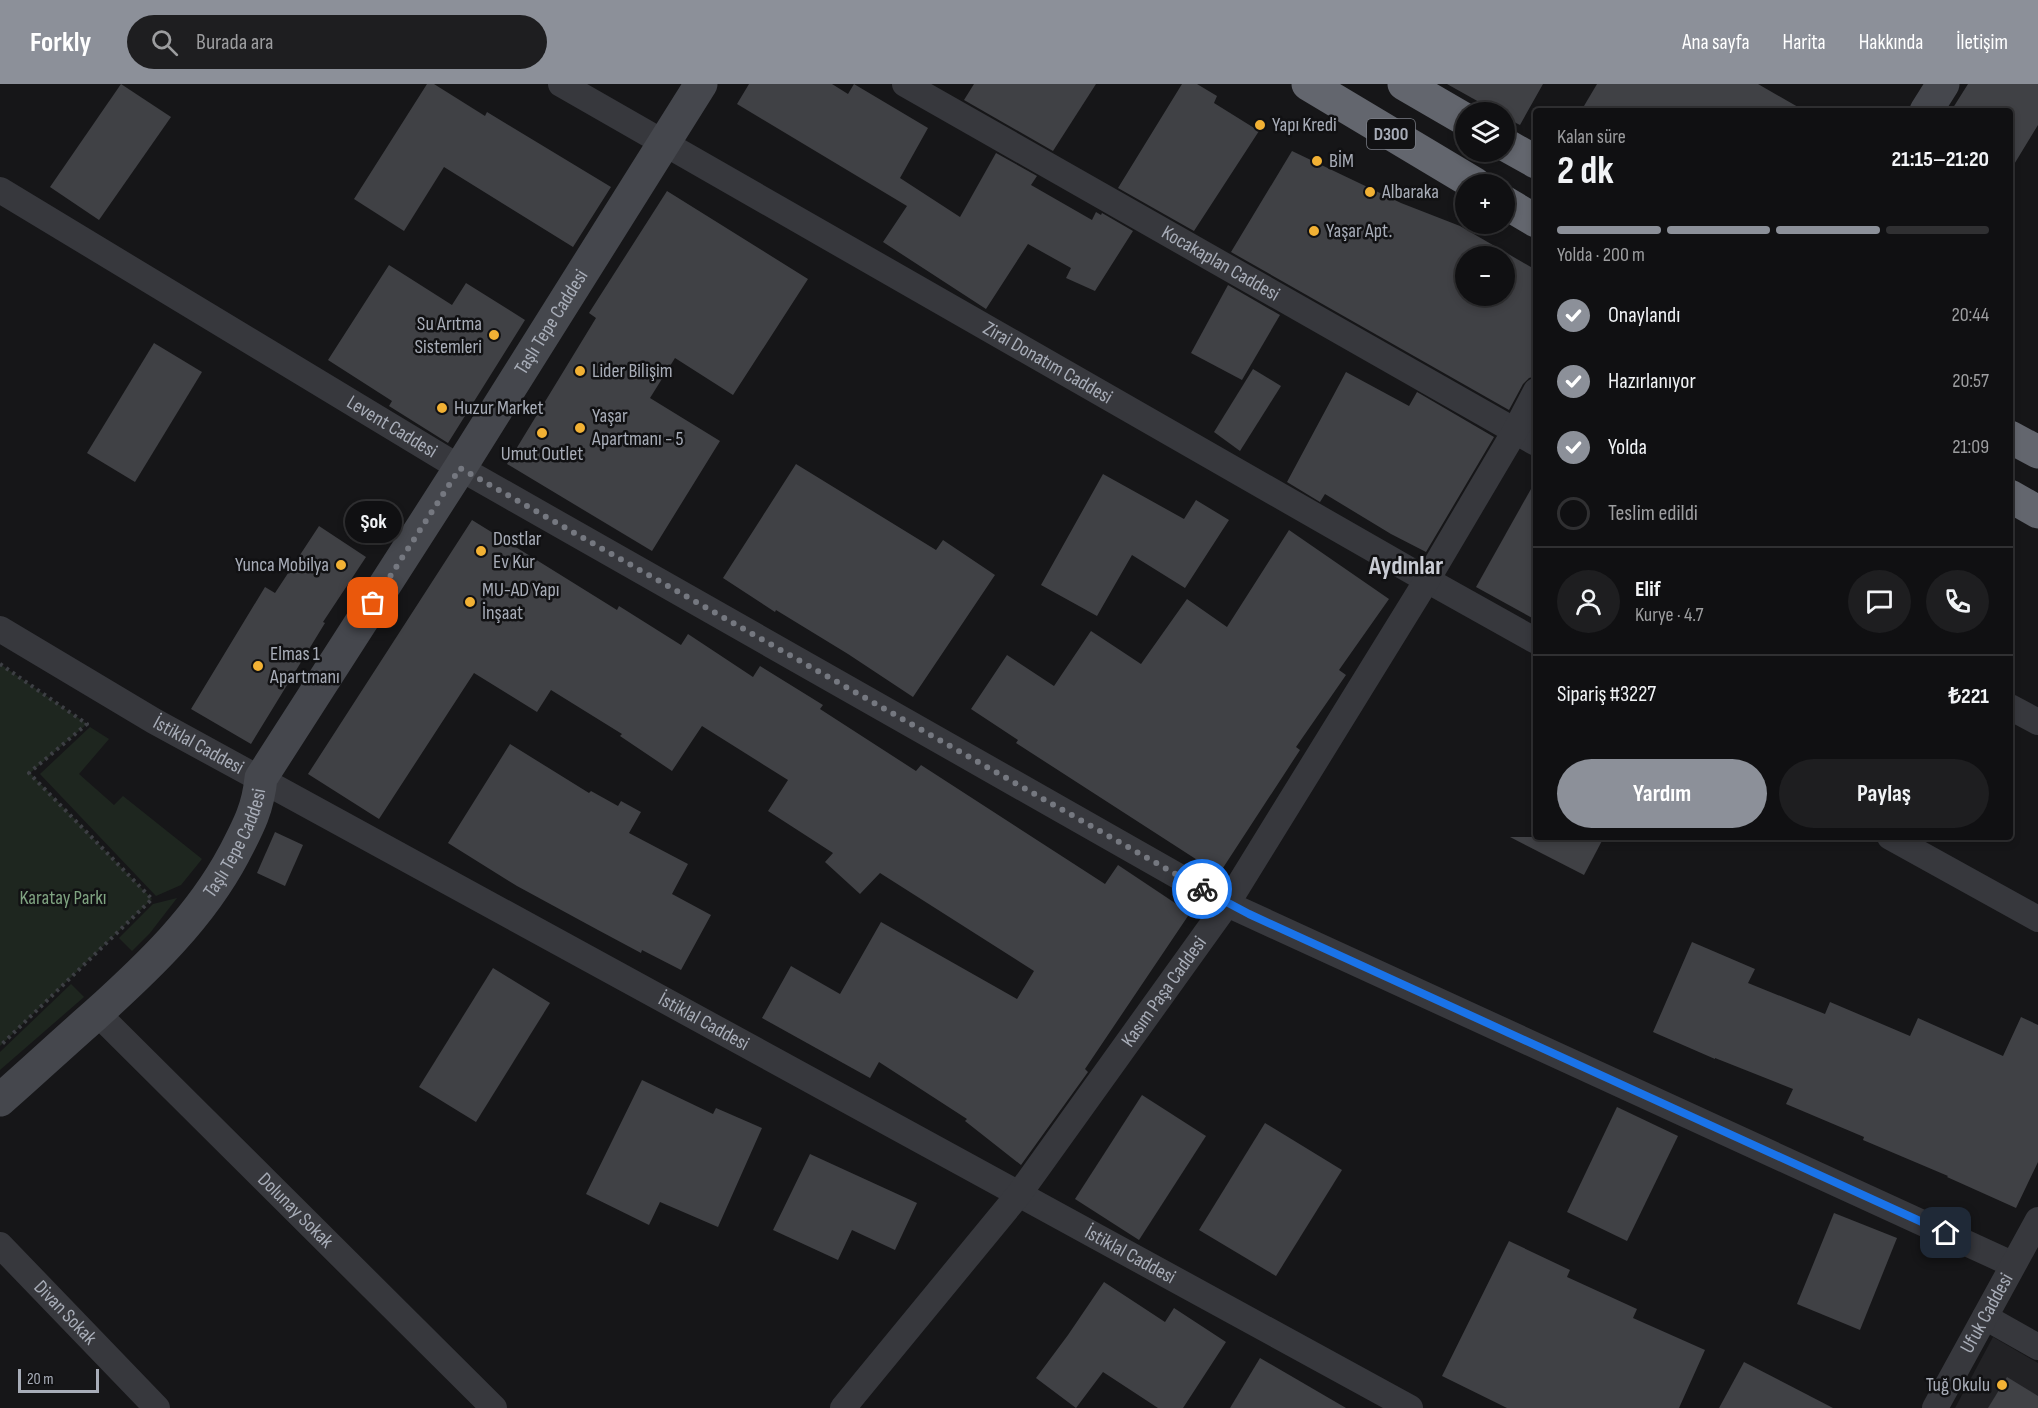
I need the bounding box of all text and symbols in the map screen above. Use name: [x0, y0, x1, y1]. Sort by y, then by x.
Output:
search box: [127, 15, 547, 69]
text: Forkly: [30, 26, 91, 59]
icon: search: [148, 26, 181, 59]
text: Burada ara: [196, 29, 274, 56]
text: Ana sayfa: [1682, 30, 1750, 55]
text: Harita: [1783, 30, 1826, 55]
text: Hakkında: [1859, 30, 1923, 55]
text: İletişim: [1956, 30, 2008, 55]
map controls: [1455, 102, 1515, 306]
button: layers: [1455, 102, 1515, 162]
place label: Yapı Kredi: [1272, 113, 1337, 137]
marker: Yapı Kredi: [1253, 118, 1267, 132]
road number: D300: [1367, 119, 1415, 149]
text: Kalan süre: [1557, 125, 1626, 149]
text: 21:15–21:20: [1891, 146, 1989, 173]
text: 2 dk: [1557, 148, 1614, 195]
place label: BİM: [1329, 149, 1354, 173]
marker: BİM: [1310, 154, 1324, 168]
button: +: [1455, 174, 1515, 234]
place label: Albaraka: [1381, 180, 1439, 204]
marker: Albaraka: [1363, 185, 1377, 199]
place label: Yaşar Apt.: [1326, 219, 1392, 243]
street label: Kocakaplan Caddesi: [1157, 220, 1284, 307]
marker: Yaşar Apt.: [1307, 224, 1321, 238]
text: Yolda · 200 m: [1557, 243, 1645, 267]
button: −: [1455, 246, 1515, 306]
street label: Taşlı Tepe Caddesi: [510, 265, 593, 379]
icon: check: [1557, 299, 1590, 332]
text: Onaylandı: [1608, 302, 1680, 329]
text: 20:44: [1952, 303, 1989, 327]
place label: Su Arıtma Sistemleri: [415, 312, 482, 359]
street label: Zirai Donatım Caddesi: [979, 316, 1117, 409]
marker: Su Arıtma Sistemleri: [487, 328, 501, 342]
place label: Lider Bilişim: [592, 359, 673, 383]
marker: Lider Bilişim: [573, 364, 587, 378]
icon: check: [1557, 365, 1590, 398]
text: Hazırlanıyor: [1608, 368, 1696, 395]
text: 20:57: [1952, 369, 1989, 393]
street label: Levent Caddesi: [342, 390, 442, 463]
place label: Huzur Market: [454, 396, 544, 420]
marker: Huzur Market: [435, 401, 449, 415]
place label: Yaşar Apartmanı - 5: [591, 404, 684, 451]
marker: Yaşar Apartmanı - 5: [573, 421, 587, 435]
marker: Umut Outlet: [535, 426, 549, 440]
icon: check: [1557, 431, 1590, 464]
text: Yolda: [1608, 434, 1647, 461]
text: 21:09: [1952, 435, 1989, 459]
place label: Umut Outlet: [501, 442, 583, 466]
text: Teslim edildi: [1608, 500, 1698, 527]
callout: Şok: [344, 501, 401, 543]
text: Şok: [360, 510, 387, 534]
place label: Dostlar Ev Kur: [493, 527, 542, 574]
marker: Dostlar Ev Kur: [474, 544, 488, 558]
district label: Aydınlar: [1368, 551, 1443, 582]
place label: Yunca Mobilya: [235, 553, 329, 577]
marker: Yunca Mobilya: [334, 558, 348, 572]
button: person: [1557, 570, 1620, 633]
button: chat: [1848, 570, 1911, 633]
button: phone: [1926, 570, 1989, 633]
text: Elif: [1635, 576, 1661, 603]
pin: [347, 577, 398, 628]
place label: MU-AD Yapı İnşaat: [482, 578, 560, 625]
icon: bag: [356, 586, 389, 619]
marker: MU-AD Yapı İnşaat: [463, 595, 477, 609]
text: Kurye · 4.7: [1635, 603, 1704, 627]
place label: Elmas 1 Apartmanı: [269, 642, 340, 689]
marker: Elmas 1 Apartmanı: [251, 659, 265, 673]
text: Sipariş #3227: [1557, 681, 1656, 708]
text: ₺221: [1948, 683, 1989, 710]
street label: İstiklal Caddesi: [149, 711, 248, 780]
button: Yardım: [1557, 759, 1767, 828]
button: Paylaş: [1779, 759, 1989, 828]
street label: Taşlı Tepe Caddesi: [198, 787, 271, 903]
courier: [1172, 859, 1232, 919]
icon: bike: [1186, 873, 1219, 906]
park label: Karatay Parkı: [19, 886, 107, 910]
street label: Kasım Paşa Caddesi: [1116, 932, 1212, 1052]
street label: İstiklal Caddesi: [654, 987, 753, 1056]
street label: Dolunay Sokak: [253, 1168, 339, 1254]
pin: [1920, 1207, 1971, 1258]
icon: home: [1929, 1216, 1962, 1249]
street label: İstiklal Caddesi: [1081, 1220, 1180, 1289]
street label: Ufuk Caddesi: [1955, 1269, 2018, 1357]
street label: Divan Sokak: [29, 1275, 102, 1350]
scale bar: [18, 1366, 99, 1394]
text: 20 m: [27, 1370, 54, 1389]
place label: Tuğ Okulu: [1926, 1373, 1990, 1397]
marker: Tuğ Okulu: [1995, 1378, 2009, 1392]

